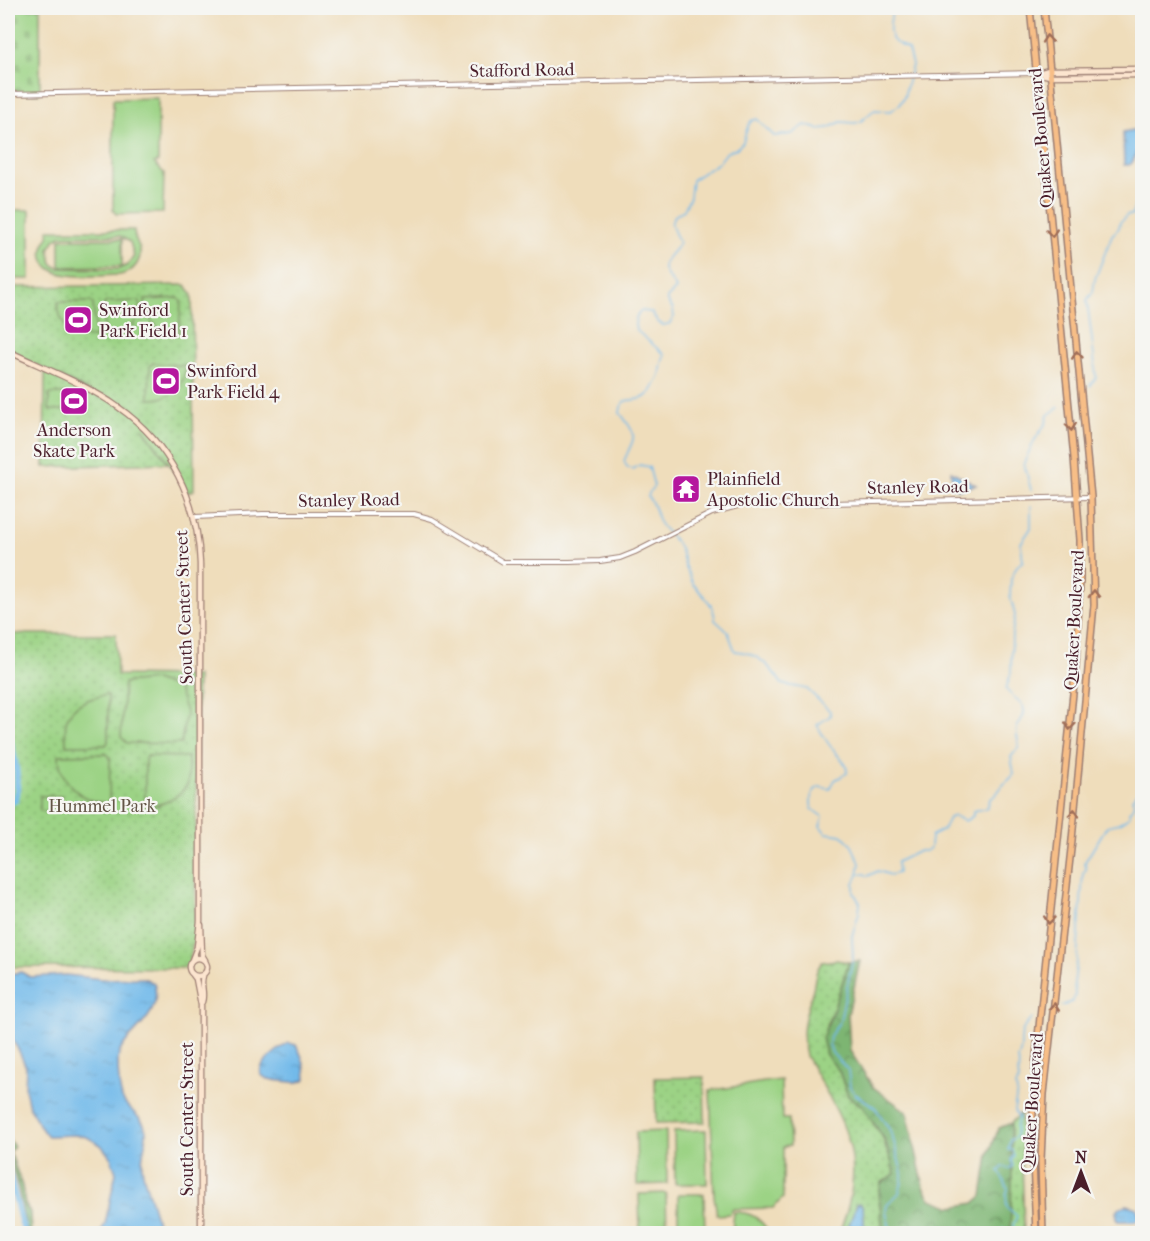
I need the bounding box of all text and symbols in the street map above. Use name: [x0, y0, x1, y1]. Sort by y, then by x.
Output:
one-way arrow: [1040, 34, 1053, 43]
street label: Stafford Road: [469, 59, 575, 82]
street label: Quaker Boulevard: [1025, 67, 1058, 209]
one-way arrow: [1045, 228, 1058, 237]
place label: Swinford Park Field 1: [99, 300, 187, 342]
sports icon: Swinford Park Field 1: [62, 304, 94, 336]
one-way arrow: [1071, 351, 1084, 360]
place label: Swinford Park Field 4: [187, 361, 280, 403]
sports icon: Swinford Park Field 4: [150, 365, 182, 397]
sports icon: Anderson Skate Park: [58, 385, 90, 417]
place label: Anderson Skate Park: [33, 420, 116, 462]
one-way arrow: [1064, 422, 1076, 432]
place label: Plainfield Apostolic Church: [706, 469, 839, 511]
temple icon: Plainfield Apostolic Church: [670, 473, 702, 505]
street label: Stanley Road: [867, 476, 969, 499]
street label: Stanley Road: [298, 489, 400, 512]
street label: South Center Street: [171, 529, 198, 685]
street label: Quaker Boulevard: [1060, 549, 1089, 691]
one-way arrow: [1088, 590, 1100, 599]
one-way arrow: [1064, 722, 1077, 731]
park label: Hummel Park: [48, 796, 156, 817]
one-way arrow: [1068, 808, 1081, 817]
one-way arrow: [1043, 916, 1056, 925]
one-way arrow: [1047, 1002, 1060, 1011]
street label: Quaker Boulevard: [1017, 1032, 1048, 1174]
street label: South Center Street: [177, 1041, 198, 1196]
north arrow: [1051, 1142, 1111, 1202]
text: N: [1075, 1148, 1088, 1167]

